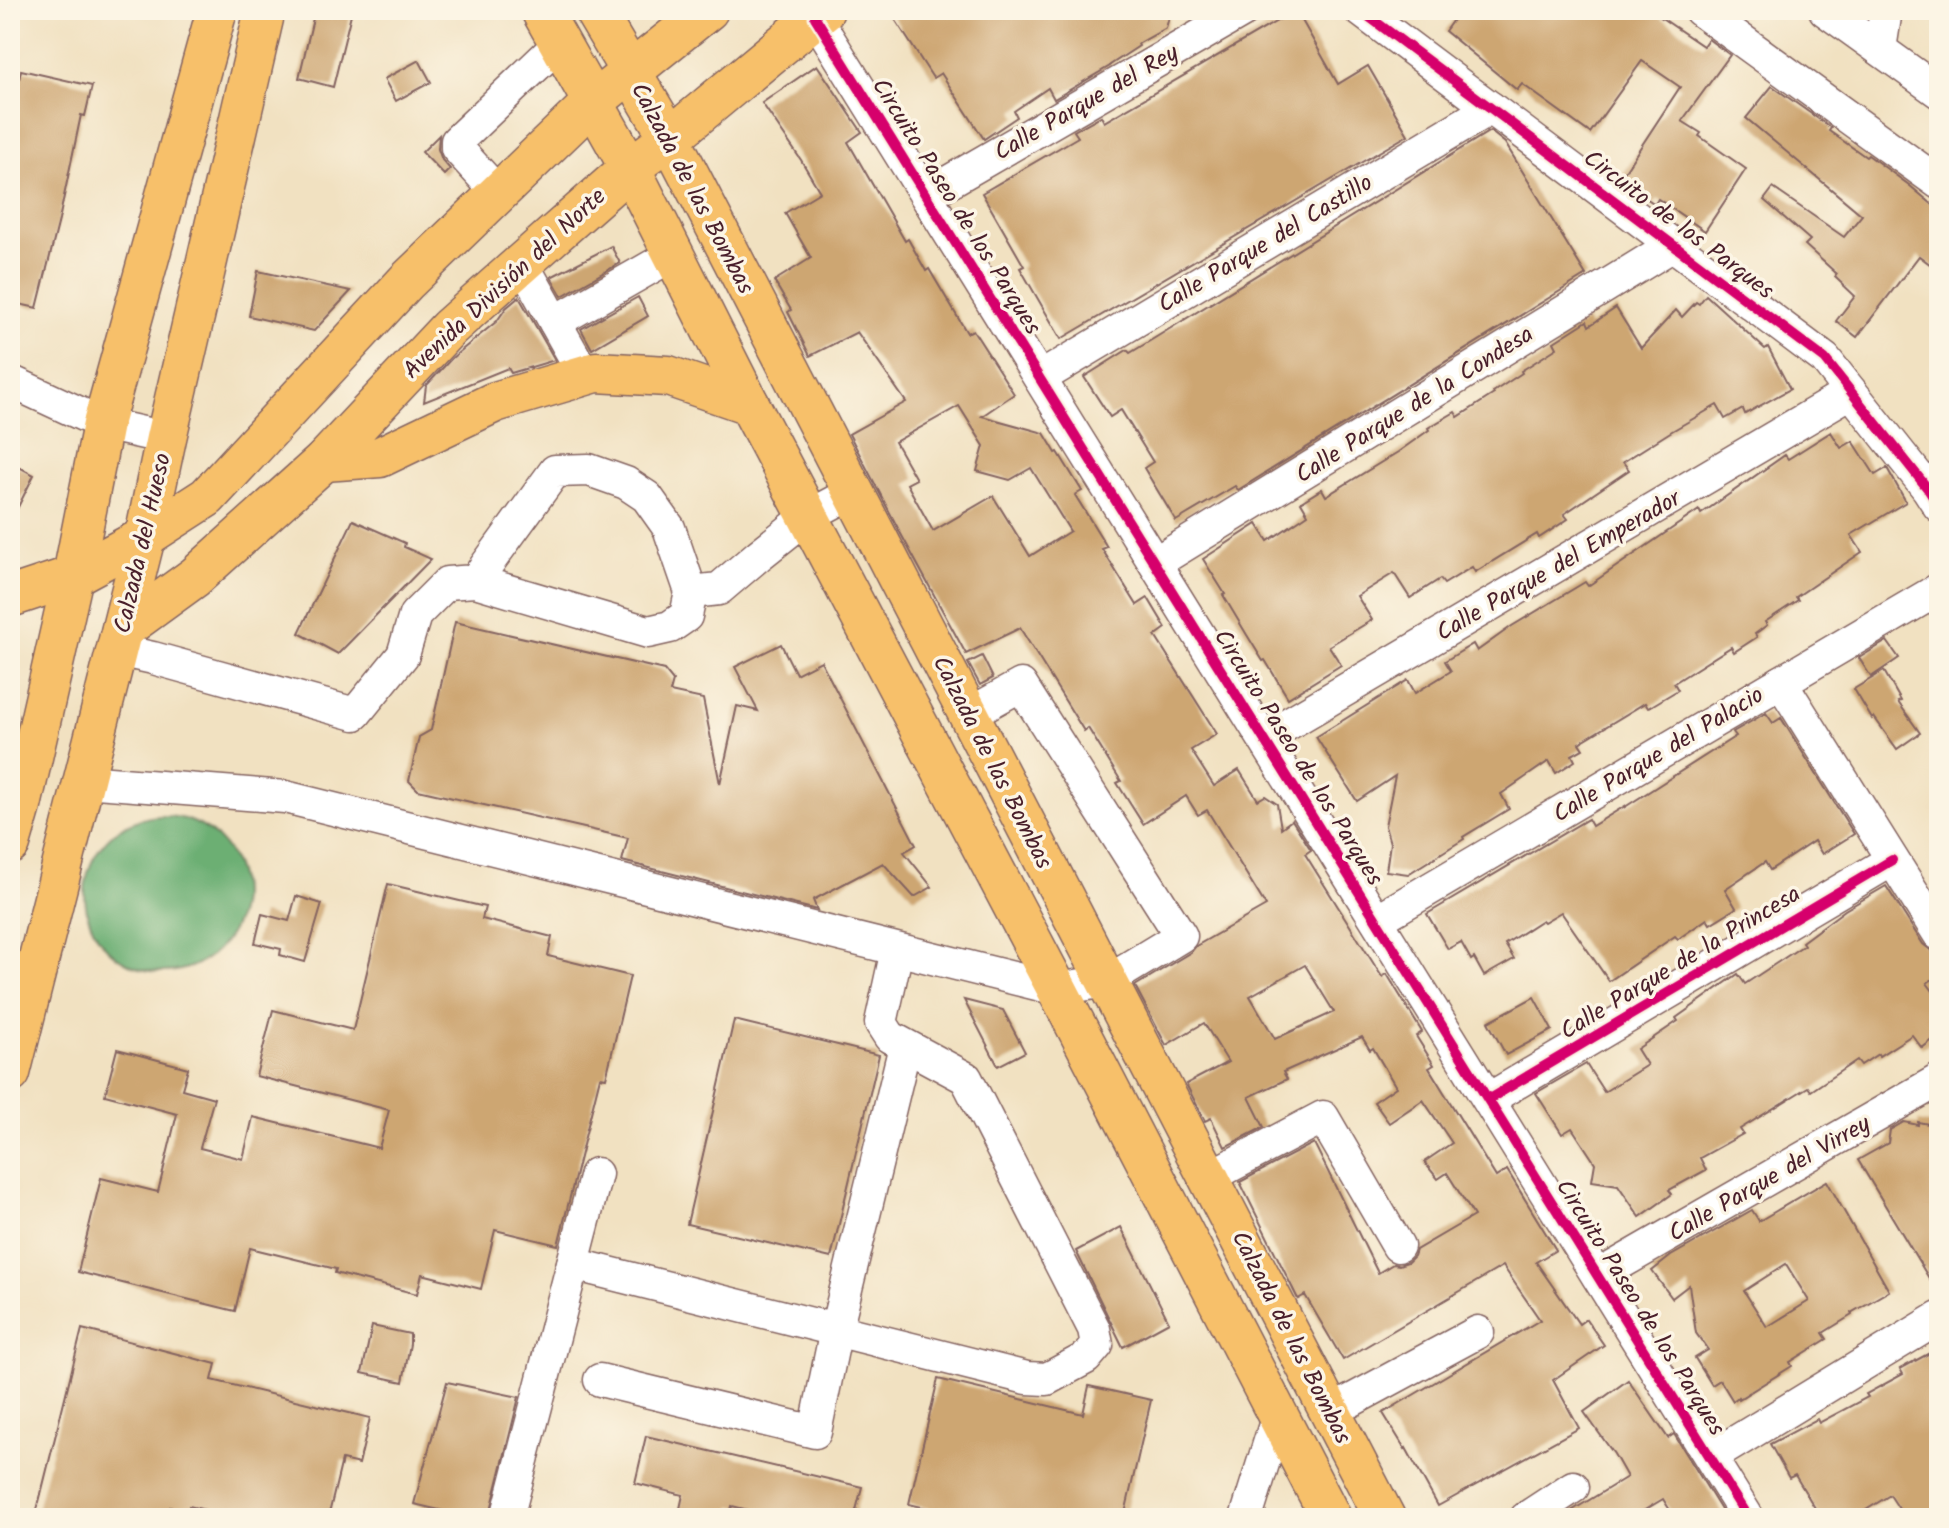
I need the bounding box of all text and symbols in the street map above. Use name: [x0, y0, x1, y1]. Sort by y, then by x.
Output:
street label: Calle Parque del Rey: [987, 34, 1187, 172]
street label: Circuito Paseo de los Parques: [861, 71, 1051, 343]
street label: Calzada de las Bombas: [619, 76, 764, 302]
street label: Circuito de los Parques: [1574, 140, 1782, 310]
street label: Calle Parque del Castillo: [1151, 164, 1381, 324]
street label: Avenida División del Norte: [394, 179, 616, 389]
street label: Calle Parque de la Condesa: [1288, 316, 1542, 495]
street label: Calzada del Hueso: [104, 449, 183, 637]
street label: Calle Parque del Emperador: [1429, 479, 1690, 652]
street label: Circuito Paseo de los Parques: [1203, 622, 1393, 894]
street label: Calzada de las Bombas: [921, 649, 1062, 876]
street label: Calle Parque del Palacio: [1546, 677, 1772, 834]
street label: Calle Parque de la Princesa: [1553, 876, 1809, 1051]
street label: Calle Parque del Virrey: [1661, 1105, 1879, 1253]
street label: Circuito Paseo de los Parques: [1545, 1172, 1735, 1444]
street label: Calzada de las Bombas: [1220, 1224, 1361, 1451]

